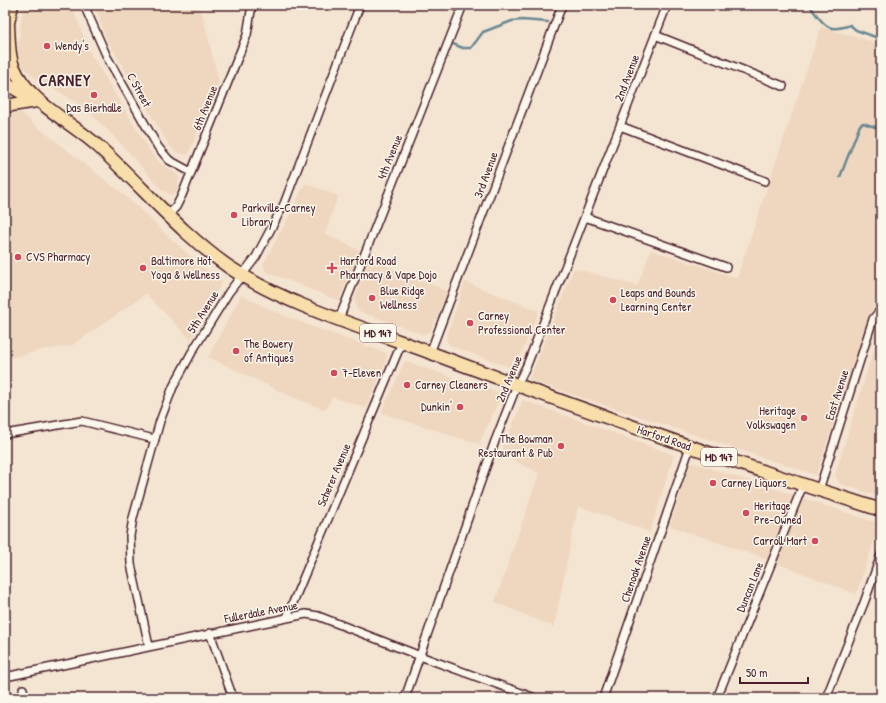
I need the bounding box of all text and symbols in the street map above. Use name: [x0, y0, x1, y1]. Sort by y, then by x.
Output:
place label: Wendy's: [55, 37, 89, 54]
marker: Wendy's: [42, 41, 52, 51]
street label: 2nd Avenue: [610, 52, 643, 104]
district label: CARNEY: [39, 69, 91, 91]
street label: C Street: [123, 69, 156, 111]
street label: 6th Avenue: [188, 83, 221, 133]
marker: Das Bierhalle: [89, 90, 99, 100]
place label: Das Bierhalle: [66, 99, 122, 116]
street label: 4th Avenue: [373, 132, 406, 182]
street label: 3rd Avenue: [469, 149, 502, 200]
place label: Parkville-Carney Library: [242, 199, 316, 230]
marker: Parkville-Carney Library: [229, 210, 239, 220]
place label: CVS Pharmacy: [26, 248, 90, 265]
marker: CVS Pharmacy: [13, 252, 23, 262]
place label: Baltimore Hot Yoga & Wellness: [151, 252, 220, 283]
place label: Harford Road Pharmacy & Vape Dojo: [340, 252, 437, 283]
marker: Baltimore Hot Yoga & Wellness: [138, 263, 148, 273]
marker: Harford Road Pharmacy & Vape Dojo: [327, 263, 337, 273]
place label: Blue Ridge Wellness: [380, 282, 425, 313]
place label: Leaps and Bounds Learning Center: [621, 284, 696, 315]
street label: 5th Avenue: [183, 287, 222, 336]
marker: Blue Ridge Wellness: [367, 293, 377, 303]
marker: Leaps and Bounds Learning Center: [608, 295, 618, 305]
place label: Carney Professional Center: [478, 307, 566, 338]
marker: Carney Professional Center: [465, 318, 475, 328]
road number: MD 147: [360, 324, 396, 342]
place label: The Bowery of Antiques: [244, 335, 294, 366]
marker: The Bowery of Antiques: [231, 346, 241, 356]
street label: 2nd Avenue: [491, 353, 526, 405]
place label: 7-Eleven: [342, 364, 381, 381]
street label: East Avenue: [820, 367, 853, 422]
marker: 7-Eleven: [329, 368, 339, 378]
place label: Carney Cleaners: [415, 376, 488, 393]
marker: Carney Cleaners: [402, 380, 412, 390]
place label: Dunkin': [421, 398, 452, 415]
marker: Dunkin': [455, 402, 465, 412]
place label: Heritage Volkswagen: [746, 402, 796, 433]
marker: Heritage Volkswagen: [799, 413, 809, 423]
street label: Harford Road: [635, 420, 694, 455]
place label: The Bowman Restaurant & Pub: [478, 430, 553, 461]
street label: Scherer Avenue: [313, 440, 355, 509]
marker: The Bowman Restaurant & Pub: [556, 441, 566, 451]
road number: MD 147: [701, 448, 737, 466]
place label: Carney Liquors: [721, 474, 787, 491]
marker: Carney Liquors: [708, 478, 718, 488]
place label: Heritage Pre-Owned: [754, 497, 801, 528]
marker: Heritage Pre-Owned: [741, 508, 751, 518]
place label: Carroll Mart: [753, 532, 808, 549]
street label: Chenoak Avenue: [616, 533, 655, 604]
marker: Carroll Mart: [810, 536, 820, 546]
street label: Duncan Lane: [732, 559, 767, 614]
street label: Fullerdale Avenue: [222, 596, 299, 627]
scale bar: [740, 659, 808, 685]
text: 50 m: [746, 664, 767, 681]

